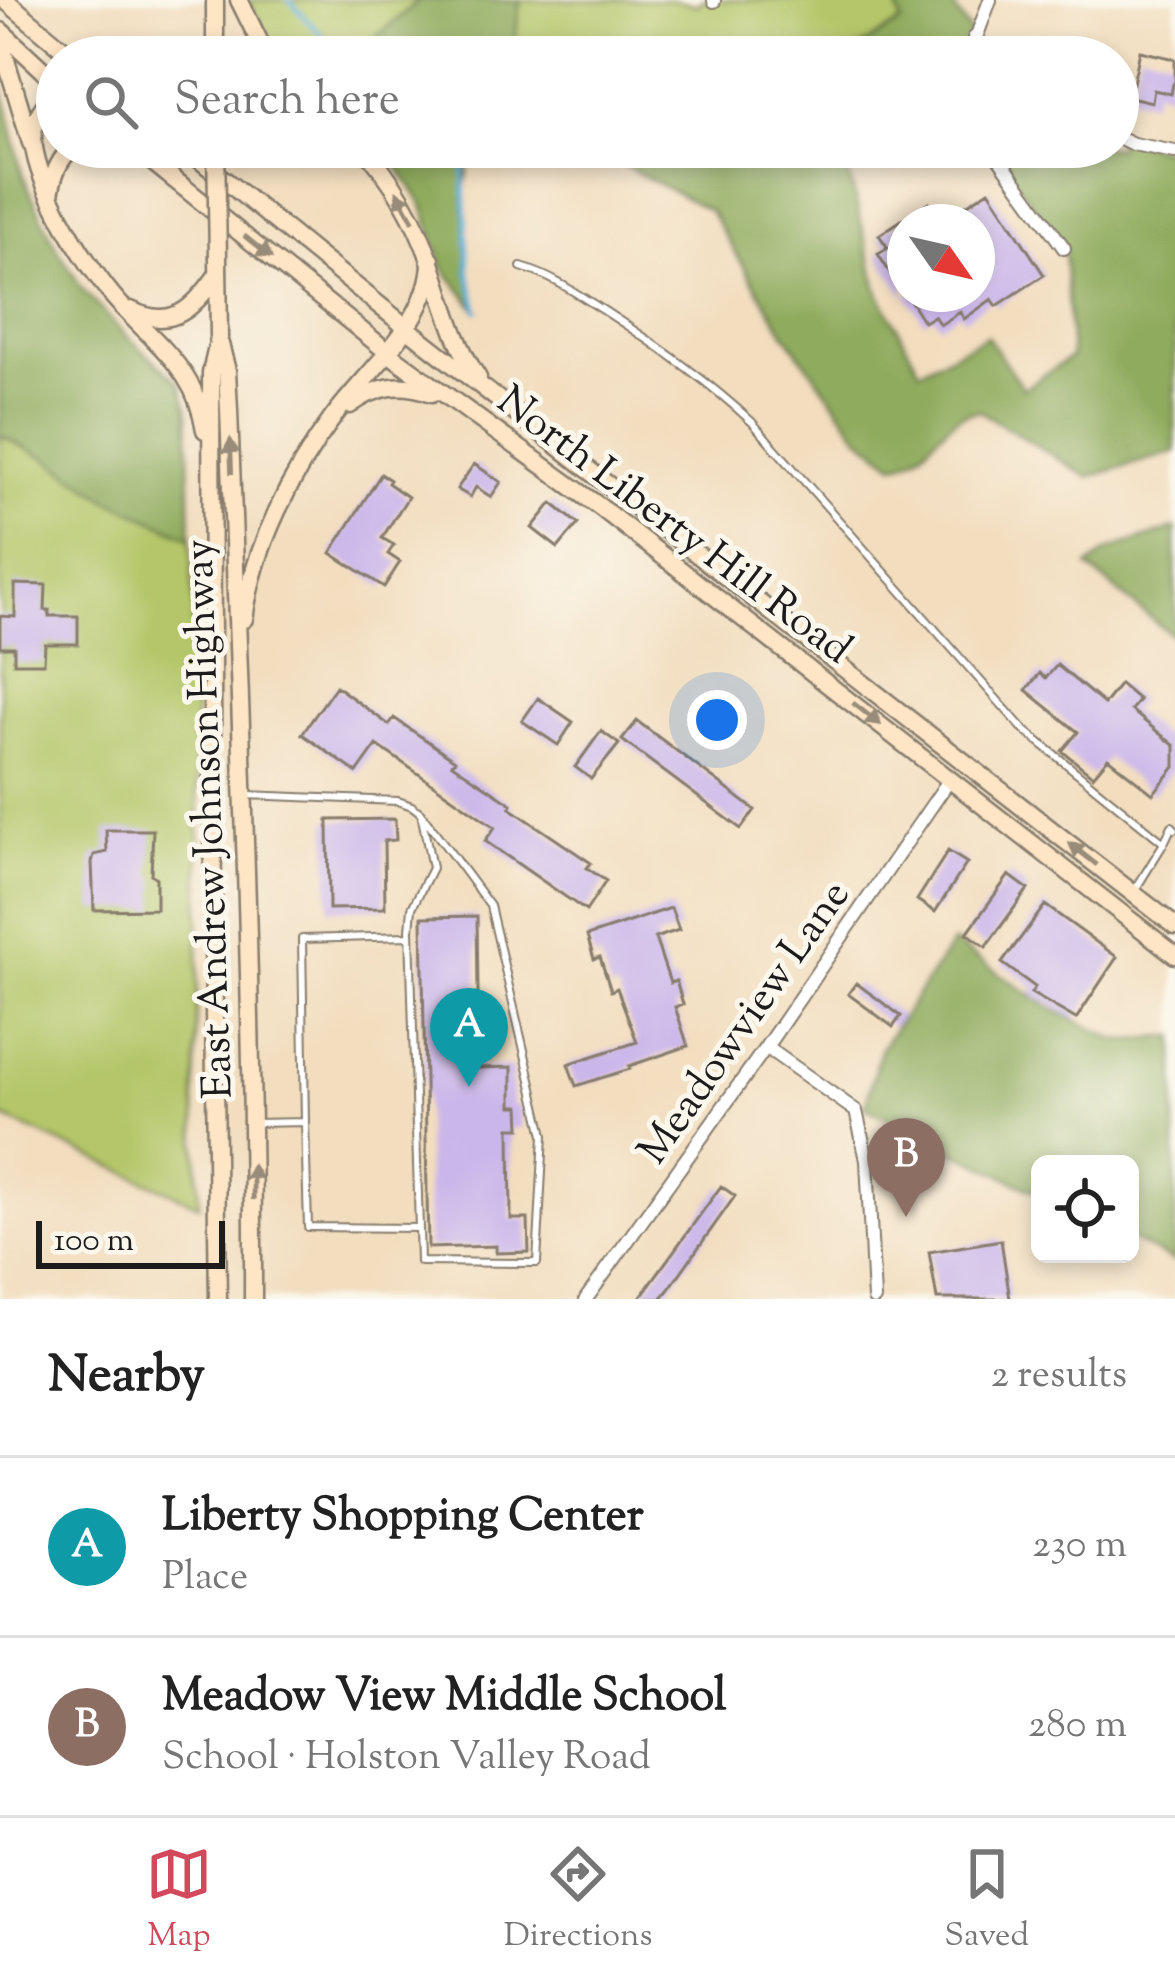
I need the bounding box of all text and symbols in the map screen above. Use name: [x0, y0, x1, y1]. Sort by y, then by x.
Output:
search box: [36, 36, 1139, 168]
icon: search: [78, 69, 144, 135]
text: Search here: [174, 70, 400, 135]
one-way arrow: [396, 189, 417, 222]
north arrow: [887, 204, 995, 312]
one-way arrow: [242, 234, 273, 259]
street label: North Liberty Hill Road: [483, 373, 863, 681]
one-way arrow: [221, 436, 240, 474]
street label: East Andrew Johnson Highway: [171, 538, 251, 1100]
your location: [687, 690, 747, 750]
one-way arrow: [852, 701, 883, 726]
one-way arrow: [1067, 842, 1099, 867]
street label: Meadowview Lane: [626, 870, 867, 1178]
pin: A: [430, 988, 508, 1087]
pin: B: [867, 1118, 945, 1217]
map controls: [1031, 1155, 1139, 1263]
button: locate: [1031, 1155, 1139, 1263]
one-way arrow: [243, 1162, 262, 1200]
scale bar: [36, 1215, 225, 1268]
text: 100 m: [54, 1218, 134, 1266]
text: Nearby: [48, 1341, 205, 1414]
text: 2 results: [991, 1349, 1127, 1405]
text: Liberty Shopping Center: [162, 1486, 644, 1551]
text: A: [71, 1519, 103, 1575]
text: 230 m: [1032, 1519, 1127, 1575]
text: Place: [162, 1551, 248, 1607]
text: Meadow View Middle School: [162, 1666, 726, 1731]
text: B: [75, 1699, 99, 1755]
text: 280 m: [1028, 1699, 1127, 1755]
text: School · Holston Valley Road: [162, 1731, 651, 1787]
tab: Map: [146, 1841, 212, 1961]
tab: Directions: [504, 1841, 653, 1961]
tab: Saved: [944, 1841, 1029, 1961]

